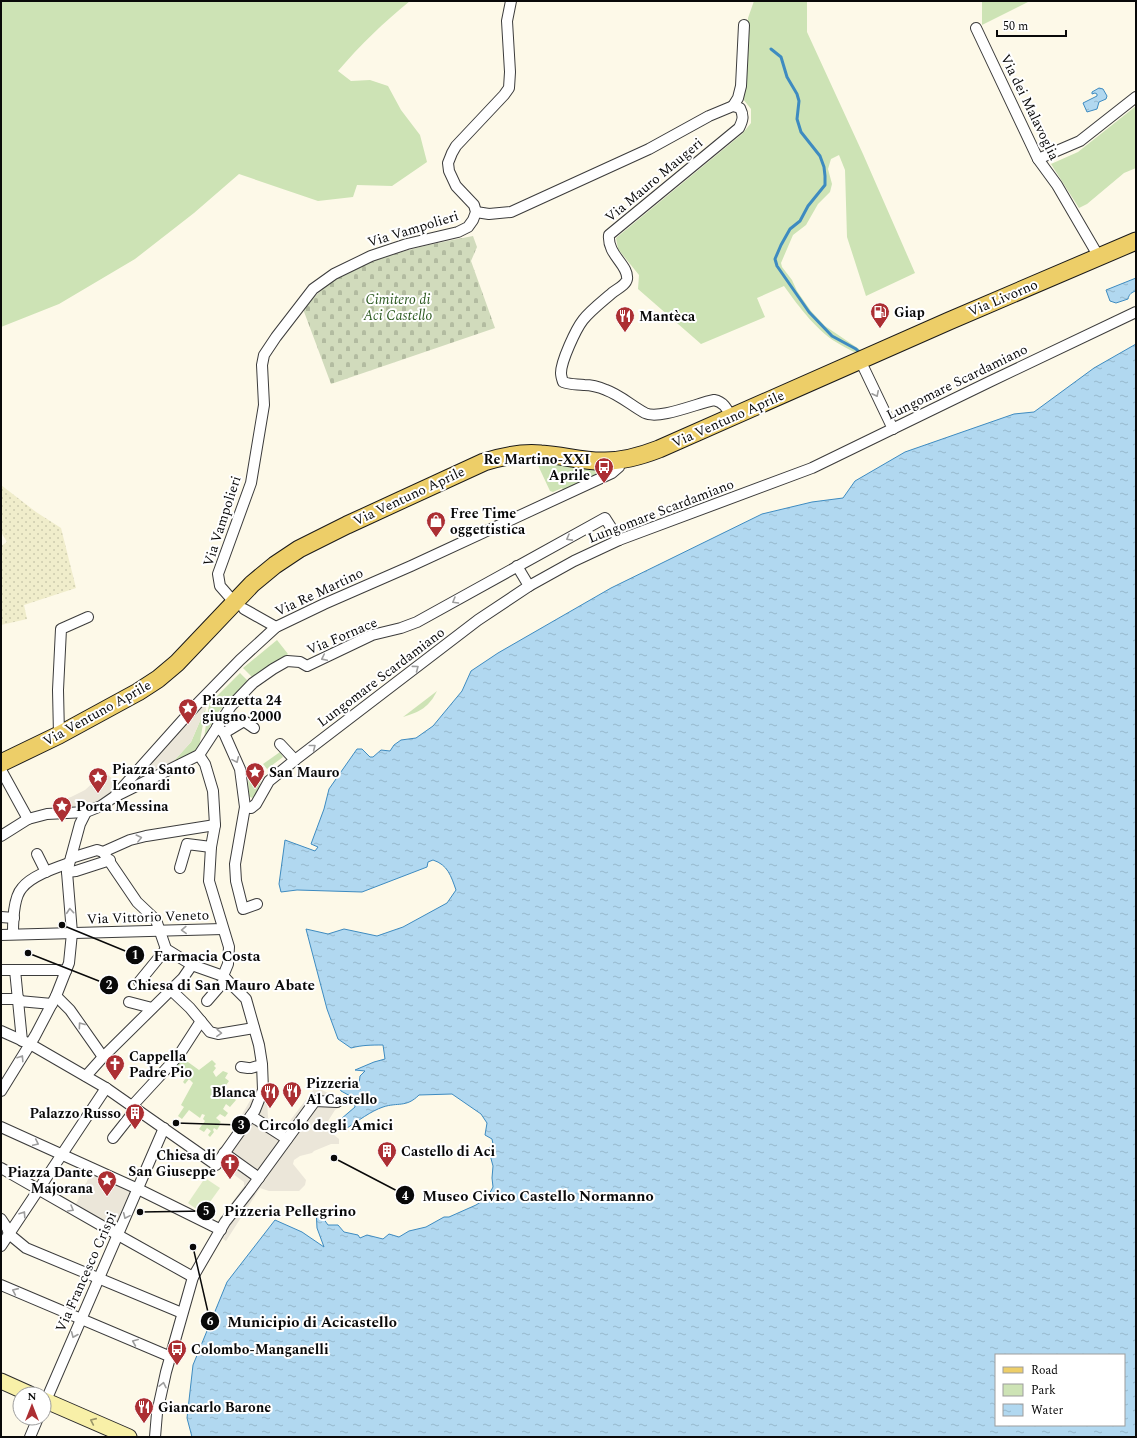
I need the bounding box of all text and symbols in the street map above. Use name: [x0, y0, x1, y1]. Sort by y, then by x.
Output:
scale bar: [997, 12, 1066, 38]
text: 50 m: [1003, 17, 1028, 36]
street label: Via dei Malavoglia: [995, 50, 1065, 164]
street label: Via Mauro Maugeri: [600, 133, 708, 227]
street label: Via Vampolieri: [365, 205, 461, 253]
street label: Via Livorno: [965, 274, 1041, 322]
park label: Cimitero di Aci Castello: [362, 289, 433, 326]
fuel station icon: Giap: [869, 301, 891, 329]
place label: Giap: [894, 302, 925, 323]
restaurant icon: Mantèca: [614, 305, 636, 333]
place label: Mantèca: [639, 306, 696, 327]
street label: Lungomare Scardamiano: [883, 339, 1031, 425]
street label: Via Ventuno Aprile: [668, 385, 788, 453]
one-way arrow: [871, 390, 879, 398]
place label: Re Martino-XXI Aprile: [483, 449, 590, 486]
bus stop icon: Re Martino-XXI Aprile: [593, 456, 615, 484]
street label: Via Ventuno Aprile: [350, 461, 468, 531]
street label: Via Vampolieri: [197, 473, 247, 569]
street label: Lungomare Scardamiano: [585, 473, 737, 549]
place label: Free Time oggettistica: [450, 503, 526, 540]
shop icon: Free Time oggettistica: [425, 510, 447, 538]
one-way arrow: [565, 533, 573, 541]
street label: Via Re Martino: [271, 562, 367, 622]
one-way arrow: [452, 597, 459, 604]
street label: Via Fornace: [303, 612, 381, 660]
street label: Lungomare Scardamiano: [313, 622, 449, 732]
one-way arrow: [320, 653, 328, 661]
one-way arrow: [411, 666, 418, 673]
street label: Via Ventuno Aprile: [39, 674, 155, 752]
place label: Piazzetta 24 giugno 2000: [202, 690, 282, 727]
place icon: Piazzetta 24 giugno 2000: [177, 697, 199, 725]
one-way arrow: [308, 744, 315, 751]
one-way arrow: [231, 755, 239, 763]
place label: Piazza Santo Leonardi: [112, 759, 195, 796]
place icon: San Mauro: [244, 761, 266, 789]
place label: San Mauro: [269, 762, 340, 783]
place icon: Piazza Santo Leonardi: [87, 766, 109, 794]
place icon: Porta Messina: [51, 795, 73, 823]
place label: Porta Messina: [76, 796, 169, 817]
one-way arrow: [136, 834, 143, 843]
street label: Via Vittorio Veneto: [87, 904, 209, 930]
one-way arrow: [66, 908, 75, 914]
one-way arrow: [181, 925, 187, 934]
callout: Farmacia Costa: [125, 942, 268, 969]
text: Farmacia Costa: [153, 945, 261, 968]
text: 1: [132, 946, 138, 965]
callout: Chiesa di San Mauro Abate: [99, 971, 323, 998]
text: Chiesa di San Mauro Abate: [127, 974, 315, 997]
text: 2: [106, 976, 113, 995]
one-way arrow: [79, 1023, 86, 1030]
one-way arrow: [216, 1028, 222, 1037]
place label: Cappella Padre Pio: [129, 1046, 192, 1083]
church icon: Cappella Padre Pio: [104, 1053, 126, 1081]
one-way arrow: [17, 1055, 24, 1062]
place label: Pizzeria Al Castello: [306, 1073, 377, 1110]
restaurant icon: Pizzeria Al Castello: [281, 1080, 303, 1108]
restaurant icon: Blanca: [259, 1081, 281, 1109]
place label: Blanca: [212, 1082, 257, 1103]
building icon: Palazzo Russo: [124, 1102, 146, 1130]
place label: Palazzo Russo: [29, 1103, 121, 1124]
callout: Circolo degli Amici: [231, 1111, 401, 1138]
text: Circolo degli Amici: [259, 1114, 393, 1137]
text: 3: [238, 1116, 245, 1135]
one-way arrow: [32, 1138, 40, 1146]
building icon: Castello di Aci: [376, 1140, 398, 1168]
place label: Castello di Aci: [401, 1141, 495, 1162]
place label: Chiesa di San Giuseppe: [128, 1145, 216, 1182]
church icon: Chiesa di San Giuseppe: [219, 1152, 241, 1180]
place label: Piazza Dante Majorana: [7, 1162, 94, 1199]
place icon: Piazza Dante Majorana: [96, 1169, 118, 1197]
callout: Museo Civico Castello Normanno: [395, 1182, 662, 1209]
text: Museo Civico Castello Normanno: [422, 1185, 654, 1208]
text: 4: [402, 1187, 409, 1206]
callout: Pizzeria Pellegrino: [196, 1197, 364, 1224]
text: Pizzeria Pellegrino: [224, 1200, 356, 1223]
text: 5: [203, 1202, 209, 1221]
one-way arrow: [67, 1204, 74, 1211]
street label: Via Francesco Crispi: [50, 1208, 122, 1336]
one-way arrow: [18, 1211, 25, 1218]
one-way arrow: [123, 1212, 131, 1219]
one-way arrow: [12, 1288, 19, 1296]
callout: Municipio di Acicastello: [200, 1308, 405, 1335]
text: Municipio di Acicastello: [227, 1311, 397, 1334]
text: 6: [207, 1312, 214, 1331]
one-way arrow: [71, 1330, 79, 1338]
bus stop icon: Colombo-Manganelli: [166, 1338, 188, 1366]
one-way arrow: [131, 1339, 139, 1347]
place label: Colombo-Manganelli: [191, 1339, 329, 1360]
legend: [995, 1354, 1125, 1426]
text: Road: [1031, 1361, 1058, 1380]
text: Park: [1031, 1381, 1056, 1400]
one-way arrow: [159, 1382, 167, 1388]
north arrow: [12, 1386, 52, 1426]
text: N: [28, 1388, 37, 1405]
restaurant icon: Giancarlo Barone: [133, 1396, 155, 1424]
place label: Giancarlo Barone: [158, 1397, 271, 1418]
text: Water: [1031, 1401, 1063, 1420]
one-way arrow: [90, 1418, 97, 1426]

